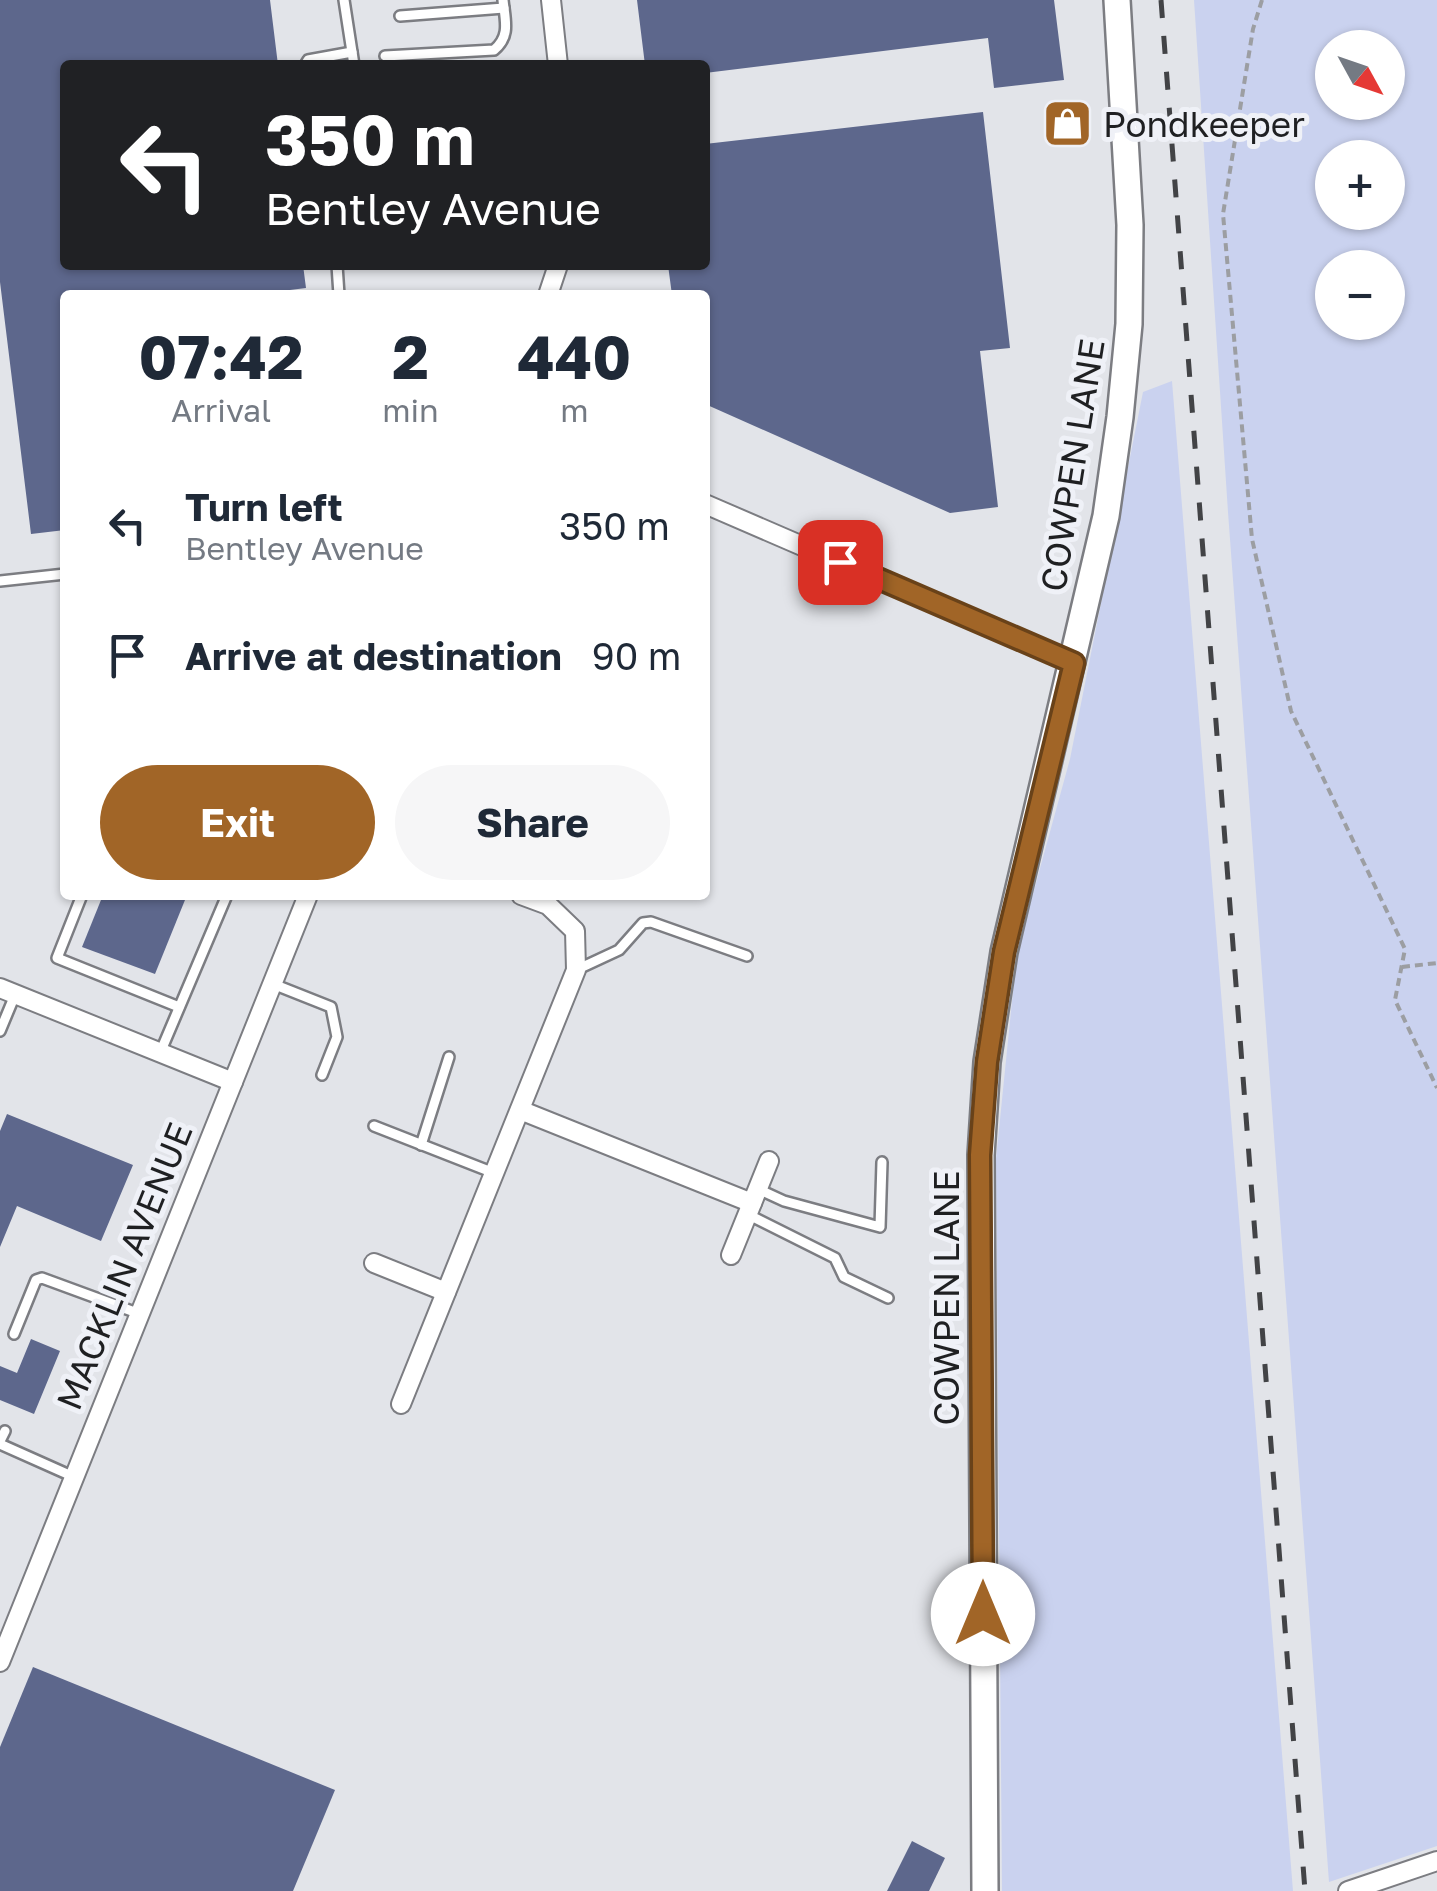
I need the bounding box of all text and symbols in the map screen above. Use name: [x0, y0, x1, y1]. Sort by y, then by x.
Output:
north arrow: [1315, 30, 1405, 120]
map controls: [1315, 30, 1405, 340]
text: 350 m: [265, 96, 475, 180]
shop icon: Pondkeeper: [1042, 98, 1094, 150]
icon: left: [100, 100, 230, 230]
place label: Pondkeeper: [1103, 103, 1305, 145]
button: +: [1315, 140, 1405, 230]
text: Bentley Avenue: [265, 181, 601, 235]
button: −: [1315, 250, 1405, 340]
text: 07:42: [139, 320, 304, 392]
text: 2: [392, 320, 429, 392]
text: 440: [517, 320, 631, 392]
street label: COWPEN LANE: [1031, 336, 1113, 594]
text: Arrival: [171, 391, 271, 429]
text: min: [382, 391, 439, 429]
text: m: [560, 391, 589, 429]
text: Turn left: [185, 484, 343, 529]
icon: left: [100, 498, 155, 553]
text: 350 m: [559, 503, 670, 548]
pin: [798, 520, 883, 605]
text: Bentley Avenue: [185, 529, 424, 567]
icon: arrive: [813, 535, 868, 590]
icon: arrive: [100, 628, 155, 683]
text: Arrive at destination: [185, 633, 562, 678]
text: 90 m: [592, 633, 681, 678]
button: Exit: [100, 765, 375, 880]
button: Share: [395, 765, 670, 880]
street label: MACKLIN AVENUE: [47, 1116, 201, 1416]
street label: COWPEN LANE: [925, 1171, 967, 1425]
position arrow: [931, 1562, 1035, 1666]

